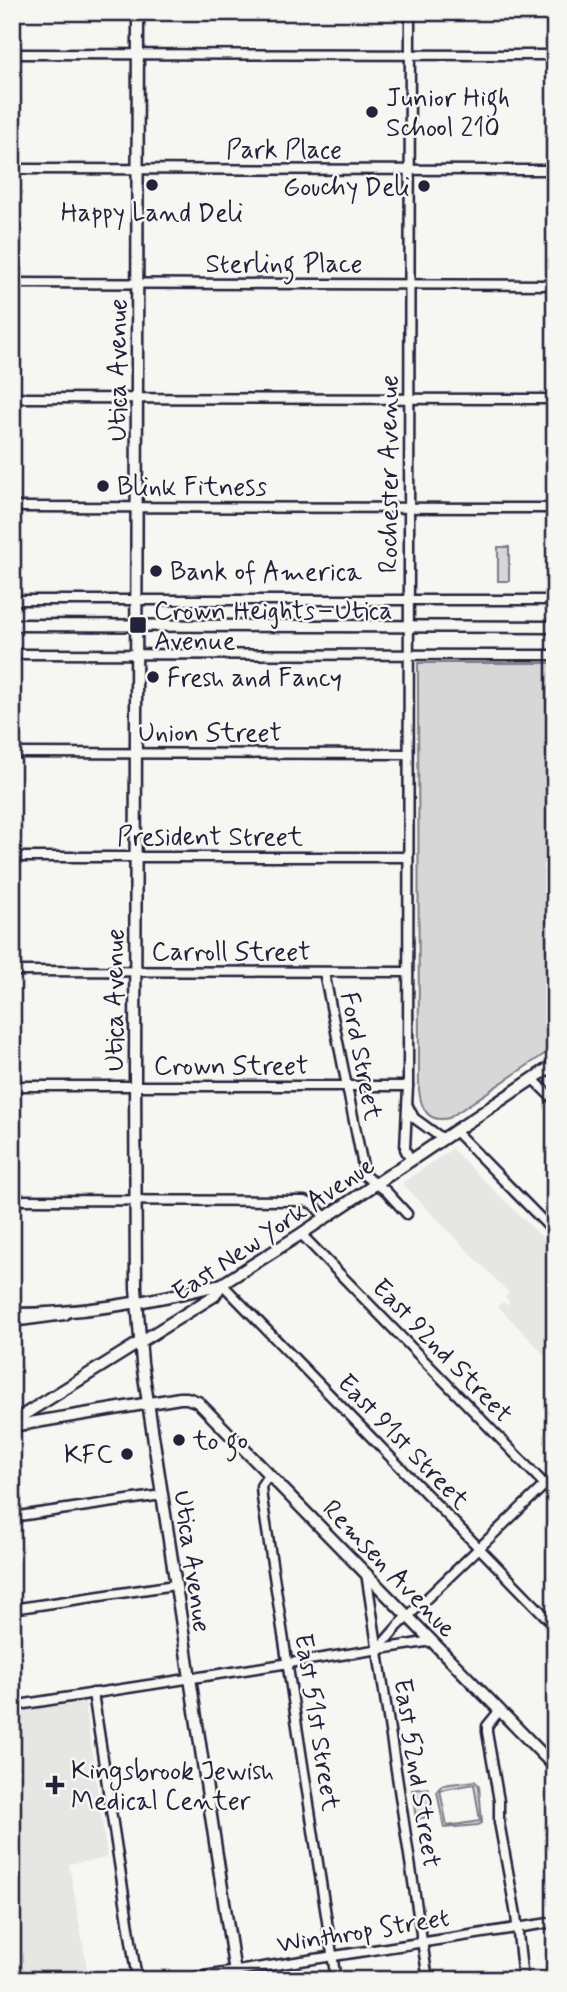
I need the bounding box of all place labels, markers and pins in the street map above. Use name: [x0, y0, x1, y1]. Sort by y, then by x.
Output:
place label: Junior High School 210: [386, 82, 510, 146]
marker: Junior High School 210: [364, 104, 380, 120]
place label: Gouchy Deli: [283, 171, 410, 205]
marker: Happy Land Deli: [144, 177, 160, 193]
marker: Gouchy Deli: [416, 178, 432, 194]
place label: Happy Land Deli: [61, 197, 243, 231]
place label: Blink Fitness: [117, 471, 267, 505]
marker: Blink Fitness: [95, 478, 111, 494]
place label: Bank of America: [170, 556, 362, 590]
marker: Bank of America: [148, 563, 164, 579]
place label: Crown Heights–Utica Avenue: [154, 595, 393, 659]
marker: Crown Heights–Utica Avenue: [128, 615, 148, 635]
place label: Fresh and Fancy: [167, 662, 342, 696]
marker: Fresh and Fancy: [145, 669, 161, 685]
place label: to go: [192, 1425, 248, 1462]
marker: to go: [171, 1432, 187, 1448]
place label: KFC: [64, 1439, 113, 1473]
marker: KFC: [119, 1446, 135, 1462]
place label: Kingsbrook Jewish Medical Center: [71, 1755, 274, 1819]
marker: Kingsbrook Jewish Medical Center: [45, 1775, 65, 1795]

